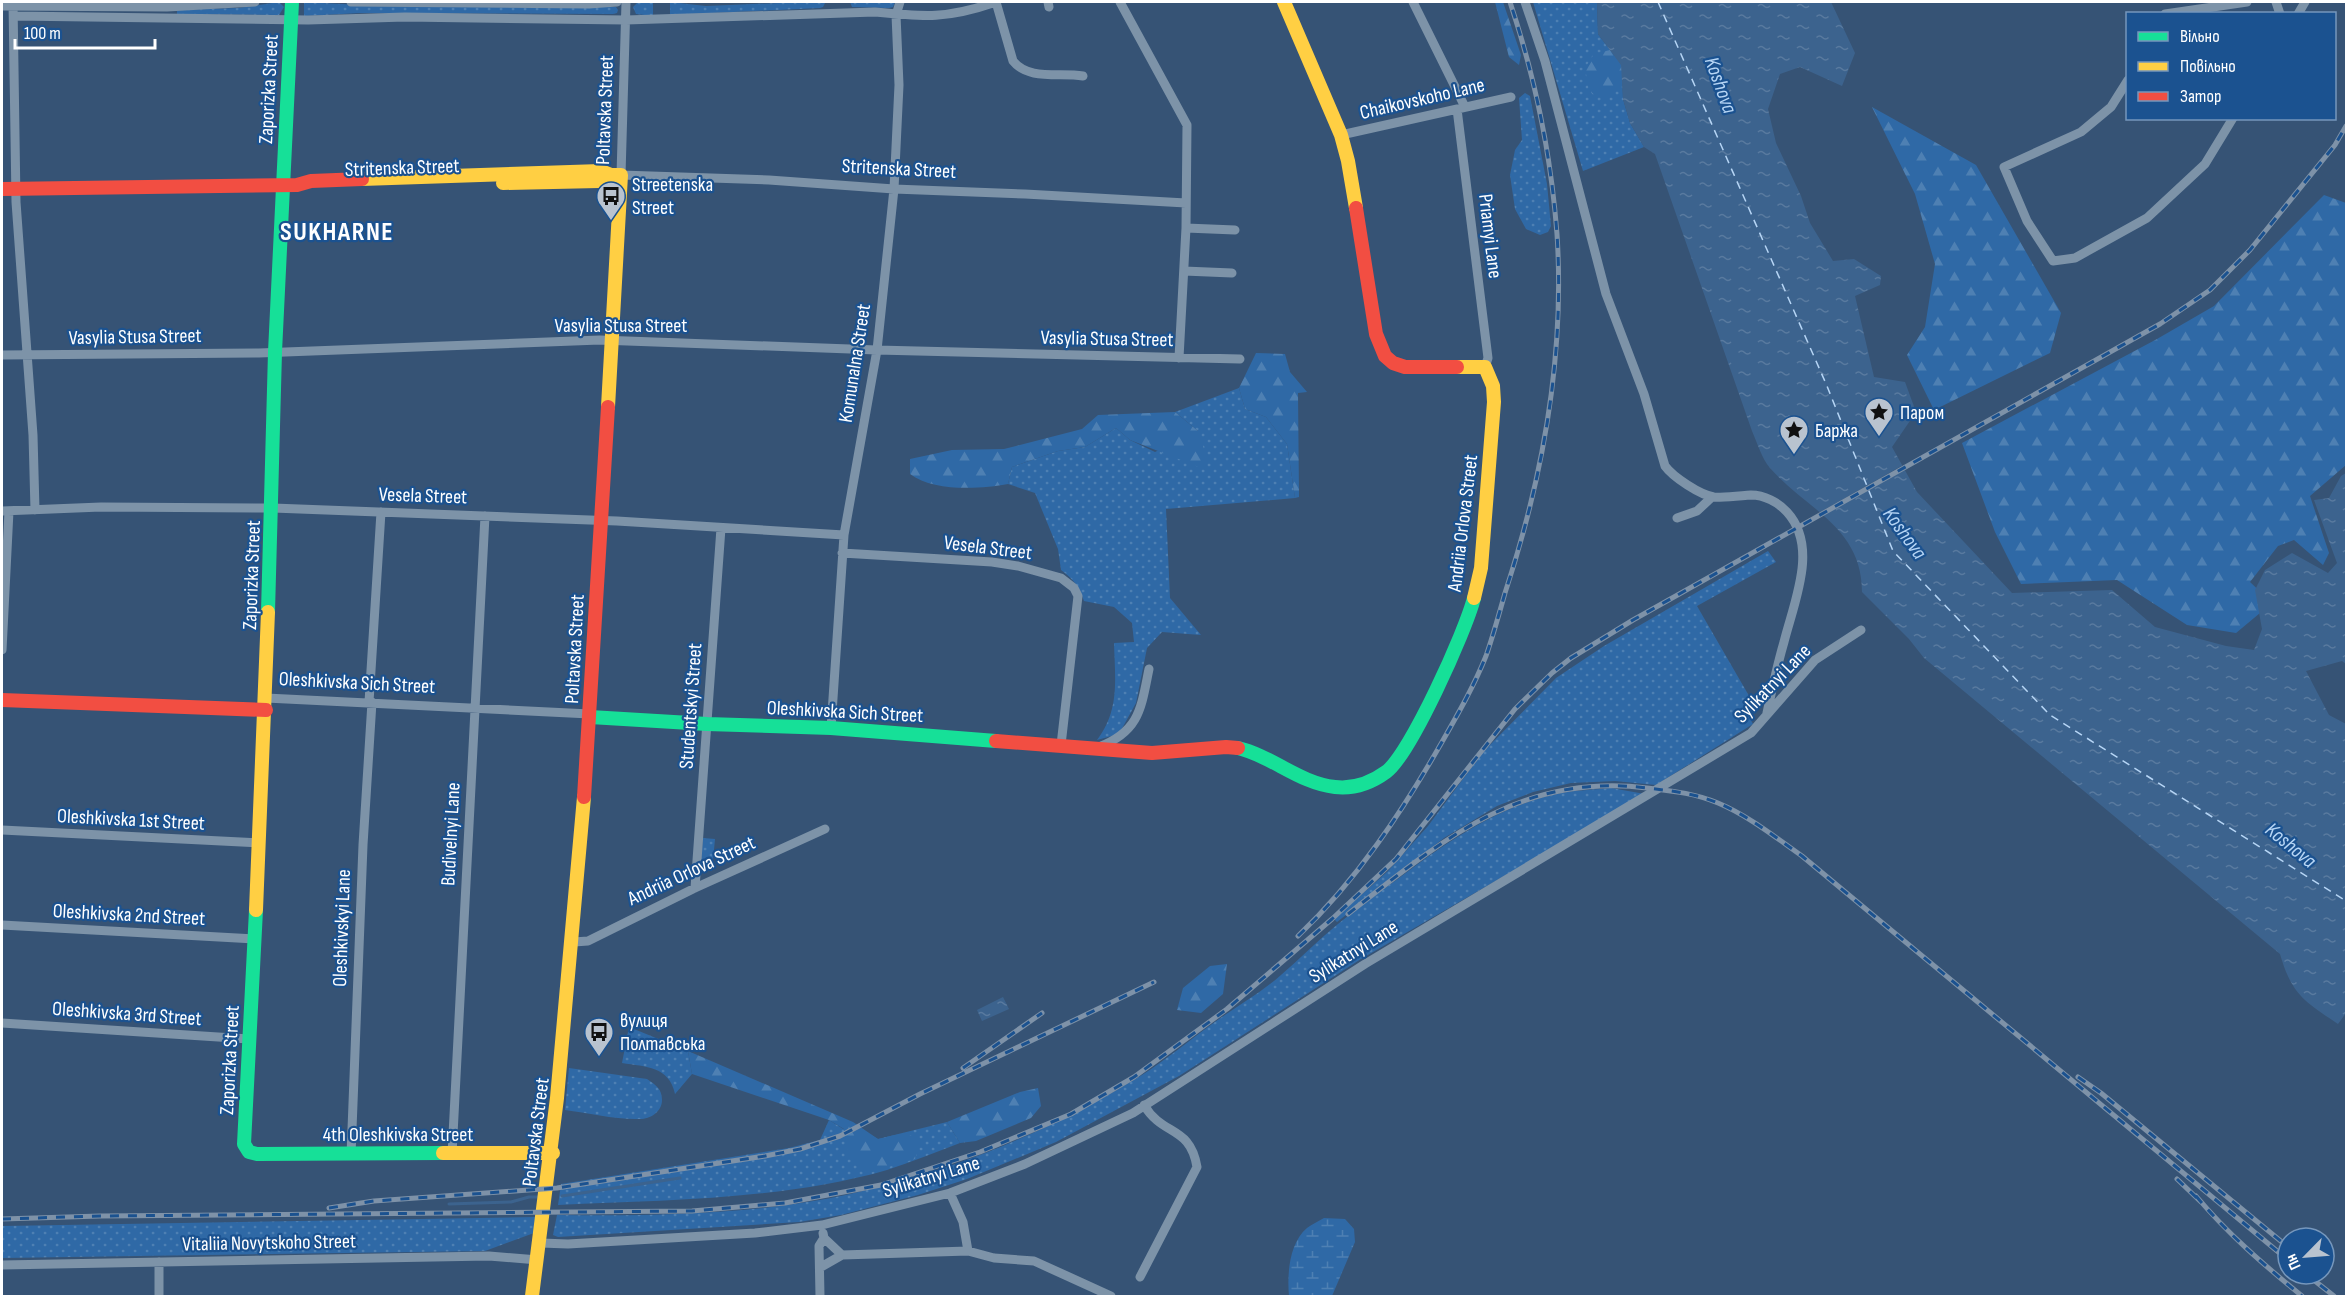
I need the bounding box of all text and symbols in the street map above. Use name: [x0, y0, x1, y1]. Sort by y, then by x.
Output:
scale bar: [15, 12, 154, 50]
legend: [2126, 12, 2336, 120]
text: 100 m: [24, 23, 61, 44]
text: Вільно: [2180, 26, 2220, 47]
street label: Zaporizka Street: [254, 34, 284, 144]
water label: Koshova: [1699, 54, 1742, 117]
street label: Poltavska Street: [591, 55, 619, 165]
text: Повільно: [2180, 56, 2236, 77]
street label: Chaikovskoho Lane: [1357, 73, 1487, 125]
text: Затор: [2180, 86, 2221, 107]
street label: Stritenska Street: [344, 154, 460, 182]
street label: Stritenska Street: [841, 154, 957, 184]
place label: Streetenska Street: [632, 173, 713, 220]
bus stop icon: Streetenska Street: [595, 180, 627, 222]
street label: Priamyi Lane: [1473, 193, 1507, 280]
district label: SUKHARNE: [280, 217, 394, 248]
street label: Komunalna Street: [834, 302, 876, 424]
street label: Vasylia Stusa Street: [555, 314, 687, 338]
street label: Vasylia Stusa Street: [68, 324, 202, 350]
street label: Vasylia Stusa Street: [1040, 326, 1174, 352]
place icon: Паром: [1863, 396, 1895, 438]
place label: Паром: [1900, 401, 1944, 425]
place icon: Баржа: [1778, 414, 1810, 456]
place label: Баржа: [1815, 419, 1858, 443]
street label: Andriia Orlova Street: [1443, 453, 1483, 594]
street label: Vesela Street: [378, 482, 468, 510]
water label: Koshova: [1877, 502, 1932, 565]
street label: Zaporizka Street: [238, 520, 266, 630]
street label: Vesela Street: [943, 531, 1033, 565]
street label: Poltavska Street: [560, 594, 590, 704]
street label: Sylikatnyi Lane: [1729, 639, 1816, 728]
street label: Studentskyi Street: [675, 643, 707, 770]
street label: Oleshkivska Sich Street: [278, 667, 436, 699]
street label: Oleshkivska Sich Street: [766, 696, 924, 728]
street label: Budivelnyi Lane: [436, 782, 466, 886]
street label: Oleshkivska 1st Street: [57, 804, 205, 836]
water label: Koshova: [2260, 817, 2322, 874]
street label: Andriia Orlova Street: [623, 831, 759, 911]
street label: Oleshkivskyi Lane: [328, 869, 356, 987]
street label: Oleshkivska 2nd Street: [52, 899, 206, 931]
street label: Sylikatnyi Lane: [1305, 915, 1402, 989]
street label: Oleshkivska 3rd Street: [51, 997, 202, 1031]
street label: Zaporizka Street: [215, 1005, 245, 1115]
place label: вулиця Полтавська: [620, 1009, 705, 1056]
bus stop icon: вулиця Полтавська: [583, 1016, 615, 1058]
street label: Poltavska Street: [517, 1076, 555, 1188]
street label: 4th Oleshkivska Street: [323, 1123, 473, 1147]
street label: Sylikatnyi Lane: [880, 1151, 983, 1203]
north arrow: [2276, 1226, 2336, 1286]
street label: Vitaliia Novytskoho Street: [182, 1229, 356, 1257]
text: Пн: [2282, 1251, 2306, 1273]

